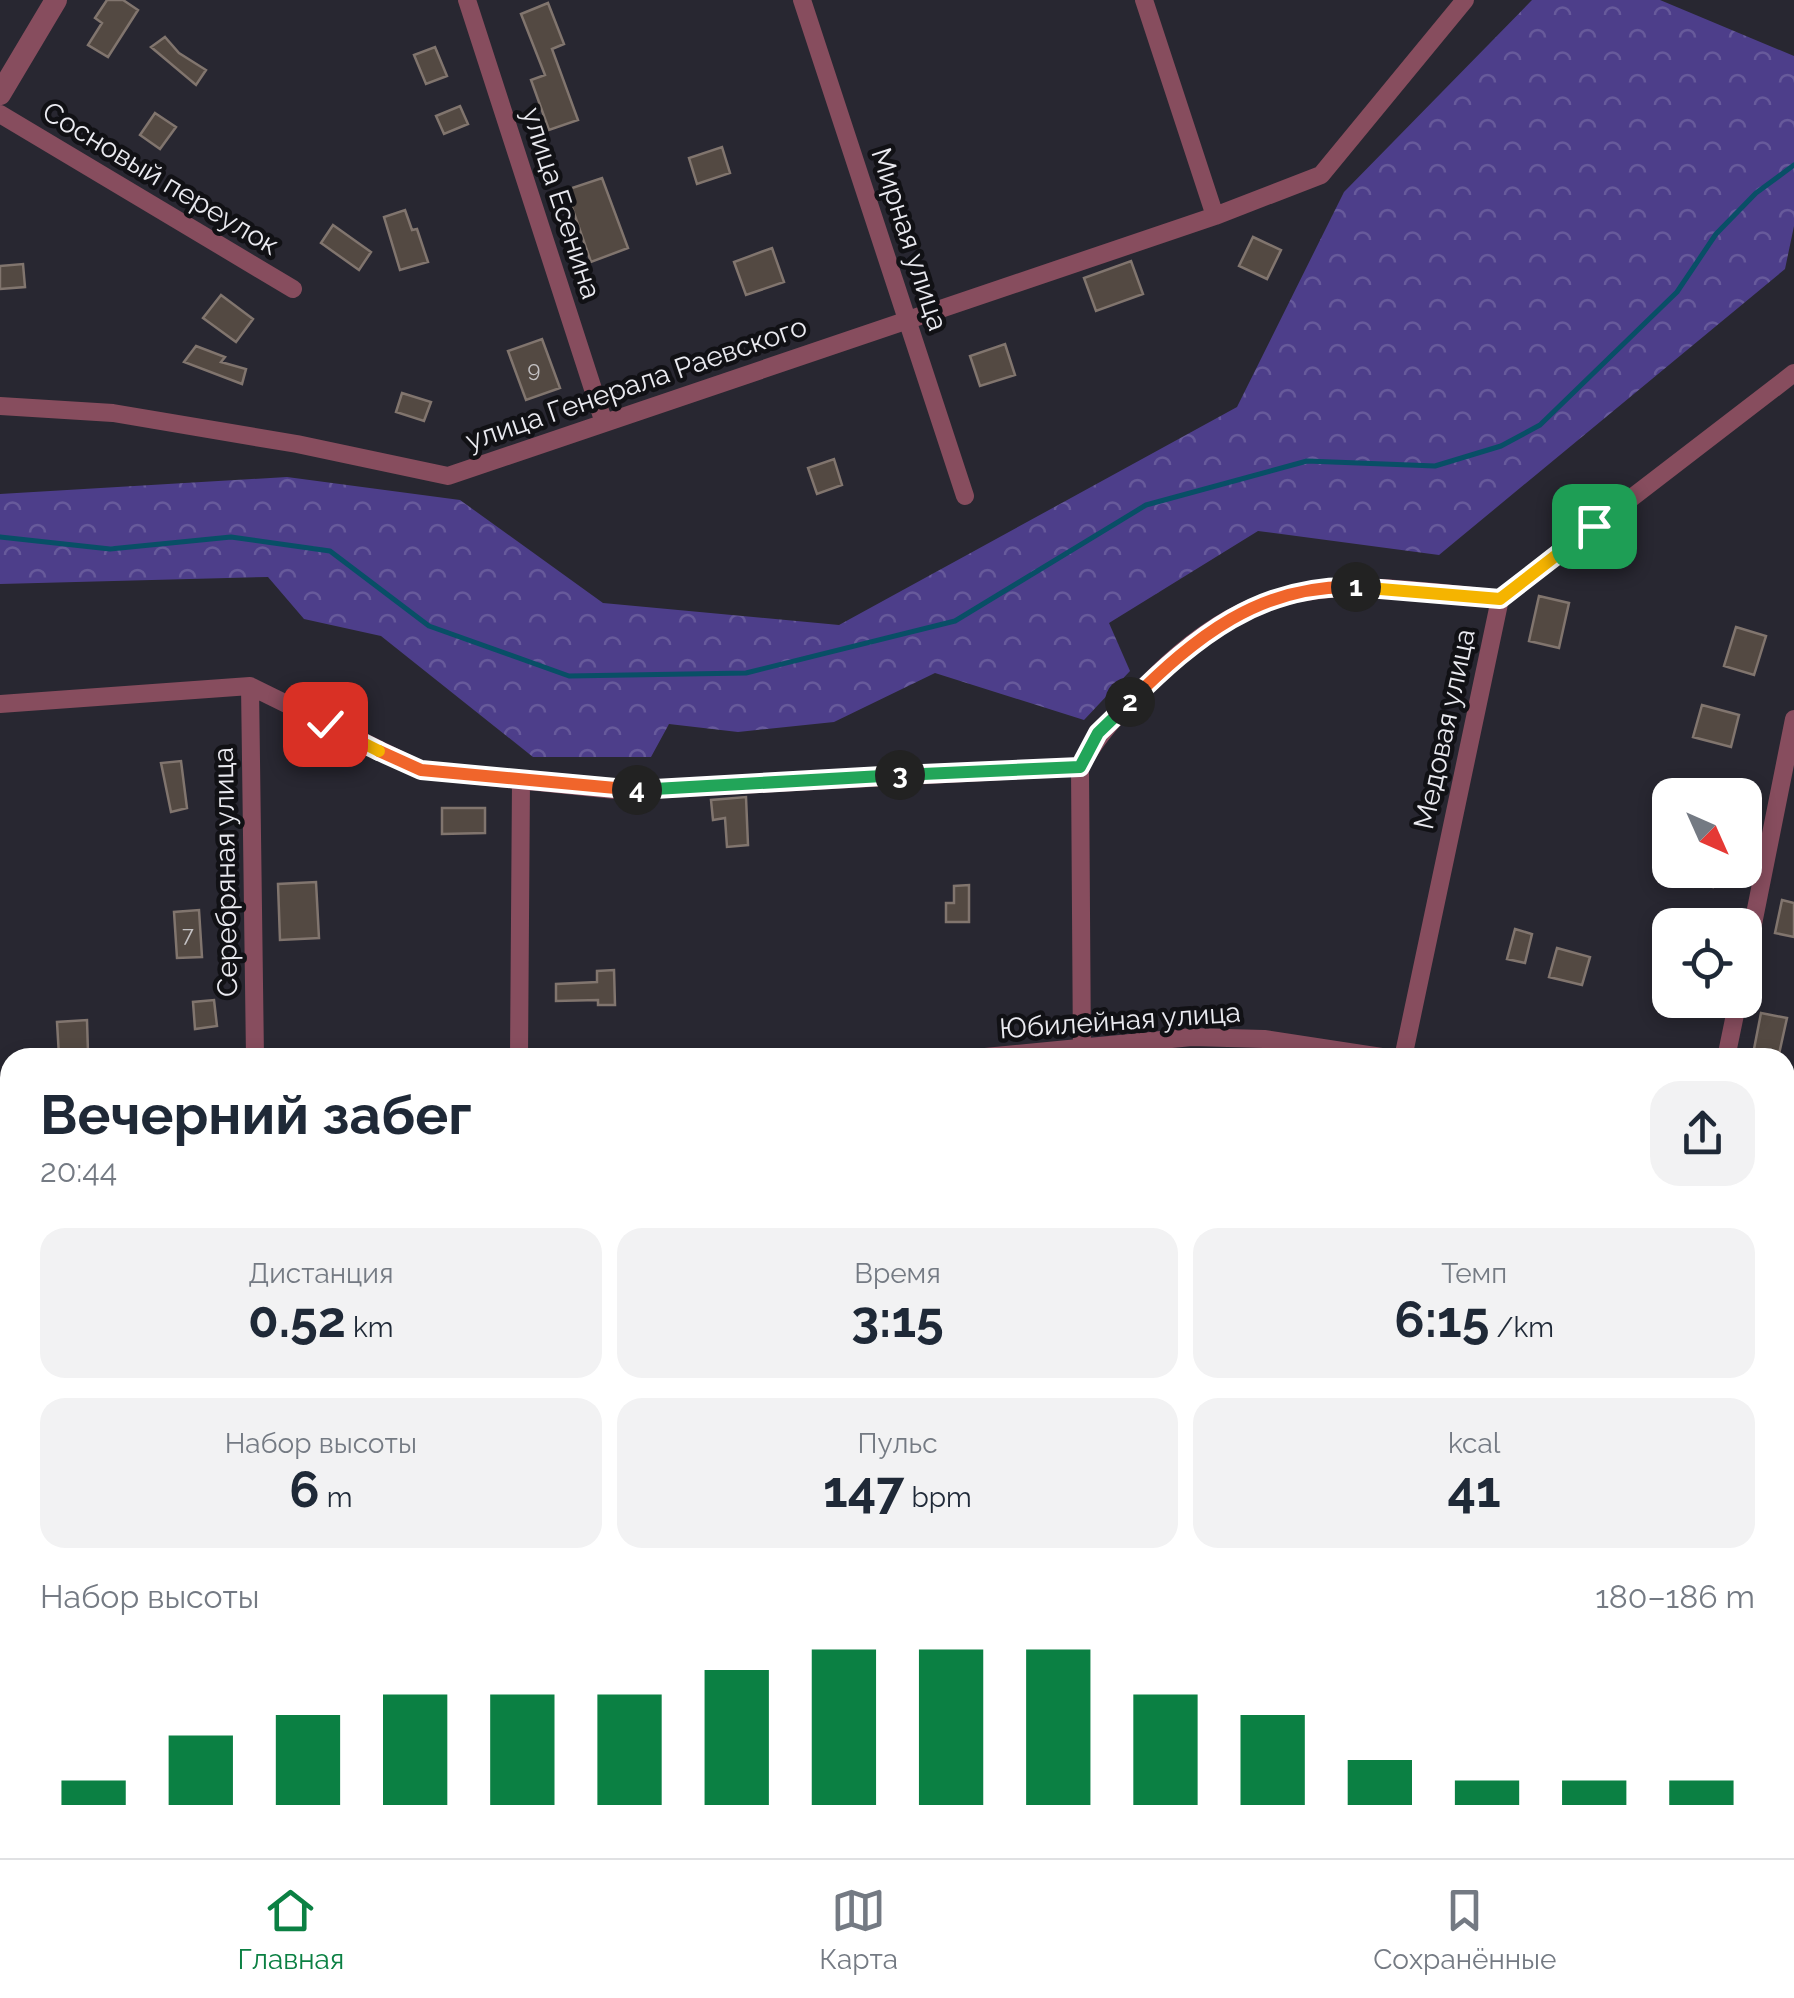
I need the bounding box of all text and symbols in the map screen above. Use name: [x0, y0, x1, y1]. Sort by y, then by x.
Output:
street label: Сосновый переулок: [37, 95, 285, 262]
street label: улица Есенина: [515, 103, 608, 303]
street label: Мирная улица: [864, 144, 955, 335]
street label: улица Генерала Раевского: [461, 309, 811, 457]
house number: 9: [528, 356, 540, 382]
pin: [1552, 484, 1637, 569]
icon: arrive: [1567, 499, 1622, 554]
pin: 1: [1331, 562, 1381, 612]
text: 1: [1349, 570, 1363, 603]
street label: Медовая улица: [1407, 626, 1482, 832]
pin: 2: [1105, 677, 1155, 727]
pin: [283, 682, 368, 767]
text: 2: [1122, 685, 1138, 718]
icon: check: [298, 697, 353, 752]
street label: Серебряная улица: [207, 747, 244, 997]
pin: 3: [875, 750, 925, 800]
text: 3: [892, 758, 908, 791]
pin: 4: [612, 765, 662, 815]
text: 4: [629, 773, 645, 806]
north arrow: [1652, 778, 1762, 888]
map controls: [1652, 778, 1762, 1018]
button: locate: [1652, 908, 1762, 1018]
house number: 7: [182, 921, 194, 947]
street label: Юбилейная улица: [998, 996, 1242, 1045]
button: share: [1650, 1081, 1755, 1186]
text: Вечерний забег: [40, 1082, 471, 1147]
text: 20:44: [40, 1152, 117, 1189]
text: Дистанция: [248, 1257, 393, 1290]
text: Время: [854, 1257, 941, 1290]
text: Темп: [1441, 1257, 1507, 1290]
text: 0.52: [248, 1290, 346, 1349]
text: 3:15: [851, 1290, 944, 1349]
text: 6:15: [1394, 1290, 1489, 1349]
text: km: [346, 1311, 394, 1344]
text: /km: [1489, 1311, 1554, 1344]
text: Набор высоты: [225, 1427, 417, 1460]
text: Пульс: [857, 1427, 938, 1460]
text: kcal: [1448, 1427, 1500, 1460]
text: 6: [289, 1460, 320, 1519]
text: 147: [823, 1460, 904, 1519]
text: 41: [1448, 1460, 1501, 1519]
text: m: [320, 1481, 352, 1514]
text: bpm: [904, 1481, 972, 1514]
text: Набор высоты: [40, 1578, 260, 1615]
text: 180–186 m: [1595, 1578, 1755, 1615]
tab: Главная: [238, 1883, 344, 1976]
tab: Карта: [819, 1883, 898, 1976]
tab: Сохранённые: [1373, 1883, 1556, 1976]

